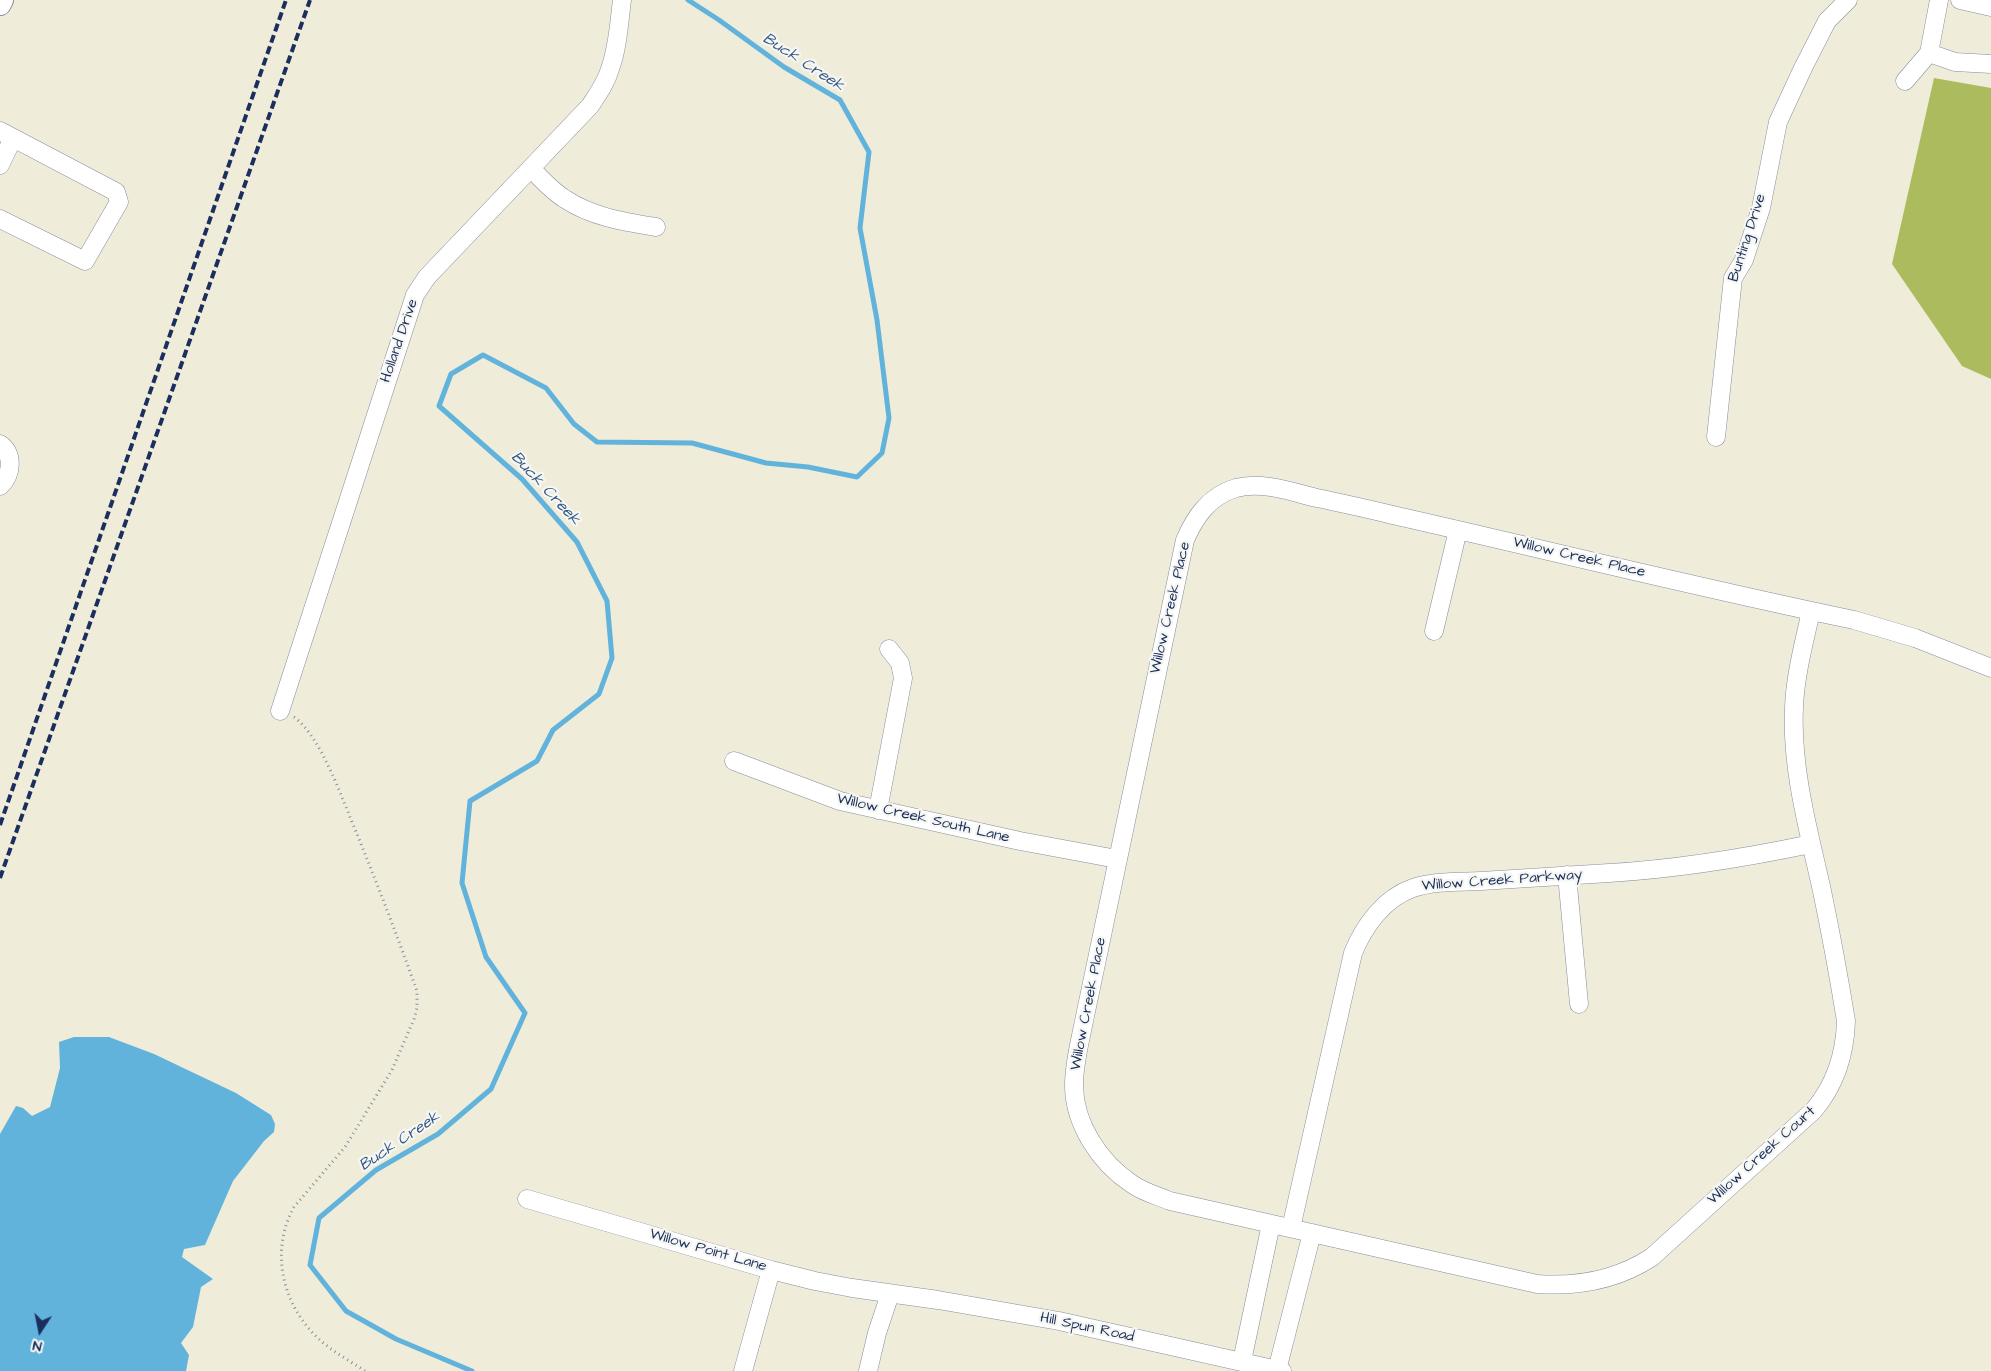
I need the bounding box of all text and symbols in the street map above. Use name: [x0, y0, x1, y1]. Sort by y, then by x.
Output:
water label: Buck Creek: [759, 30, 847, 96]
street label: Bunting Drive: [1725, 192, 1771, 284]
street label: Holland Drive: [377, 297, 423, 385]
water label: Buck Creek: [506, 448, 584, 530]
street label: Willow Creek Place: [1511, 534, 1647, 582]
street label: Willow Creek Place: [1147, 540, 1195, 676]
street label: Willow Creek South Lane: [835, 790, 1011, 848]
street label: Willow Creek Parkway: [1421, 866, 1583, 896]
street label: Willow Creek Place: [1067, 936, 1111, 1072]
street label: Willow Creek Court: [1704, 1103, 1820, 1209]
water label: Buck Creek: [356, 1108, 444, 1176]
street label: Willow Point Lane: [647, 1226, 769, 1276]
north arrow: [15, 1306, 65, 1356]
street label: Hill Spun Road: [1038, 1309, 1136, 1347]
text: N: [31, 1335, 43, 1356]

